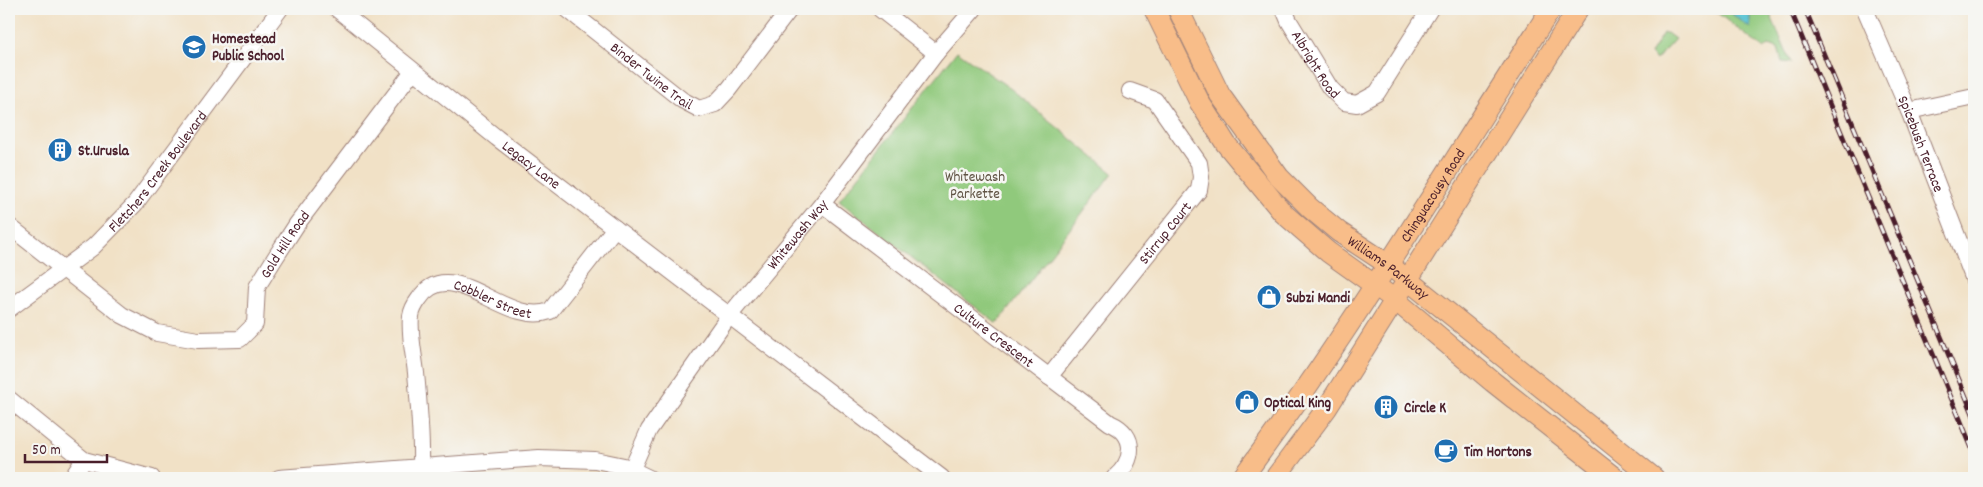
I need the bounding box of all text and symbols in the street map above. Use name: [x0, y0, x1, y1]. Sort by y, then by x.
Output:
street label: Albright Road: [1284, 27, 1344, 105]
place label: Homestead Public School: [212, 29, 284, 68]
school or university icon: Homestead Public School: [181, 34, 207, 60]
street label: Binder Twine Trail: [604, 38, 697, 117]
street label: Spicebush Terrace: [1891, 93, 1948, 196]
street label: Fletchers Creek Boulevard: [104, 107, 214, 238]
street label: Legacy Lane: [496, 136, 565, 196]
building icon: St.Urusla: [47, 137, 73, 163]
place label: St.Urusla: [78, 141, 130, 163]
street label: Chinguacousy Road: [1396, 145, 1472, 247]
park label: Whitewash Parkette: [945, 167, 1005, 206]
street label: Whitewash Way: [763, 195, 835, 275]
street label: Stirrup Court: [1134, 198, 1199, 270]
street label: Gold Hill Road: [256, 207, 316, 283]
street label: Williams Parkway: [1342, 231, 1434, 307]
street label: Cobbler Street: [451, 275, 533, 326]
shop icon: Subzi Mandi: [1256, 284, 1282, 310]
place label: Subzi Mandi: [1286, 288, 1350, 310]
street label: Culture Crescent: [948, 298, 1038, 374]
shop icon: Optical King: [1234, 389, 1260, 415]
place label: Optical King: [1264, 393, 1331, 415]
building icon: Circle K: [1373, 394, 1399, 420]
place label: Circle K: [1404, 398, 1446, 420]
scale bar: [25, 432, 108, 464]
cafe icon: Tim Hortons: [1433, 438, 1459, 464]
text: 50 m: [32, 440, 61, 462]
place label: Tim Hortons: [1464, 442, 1532, 464]

